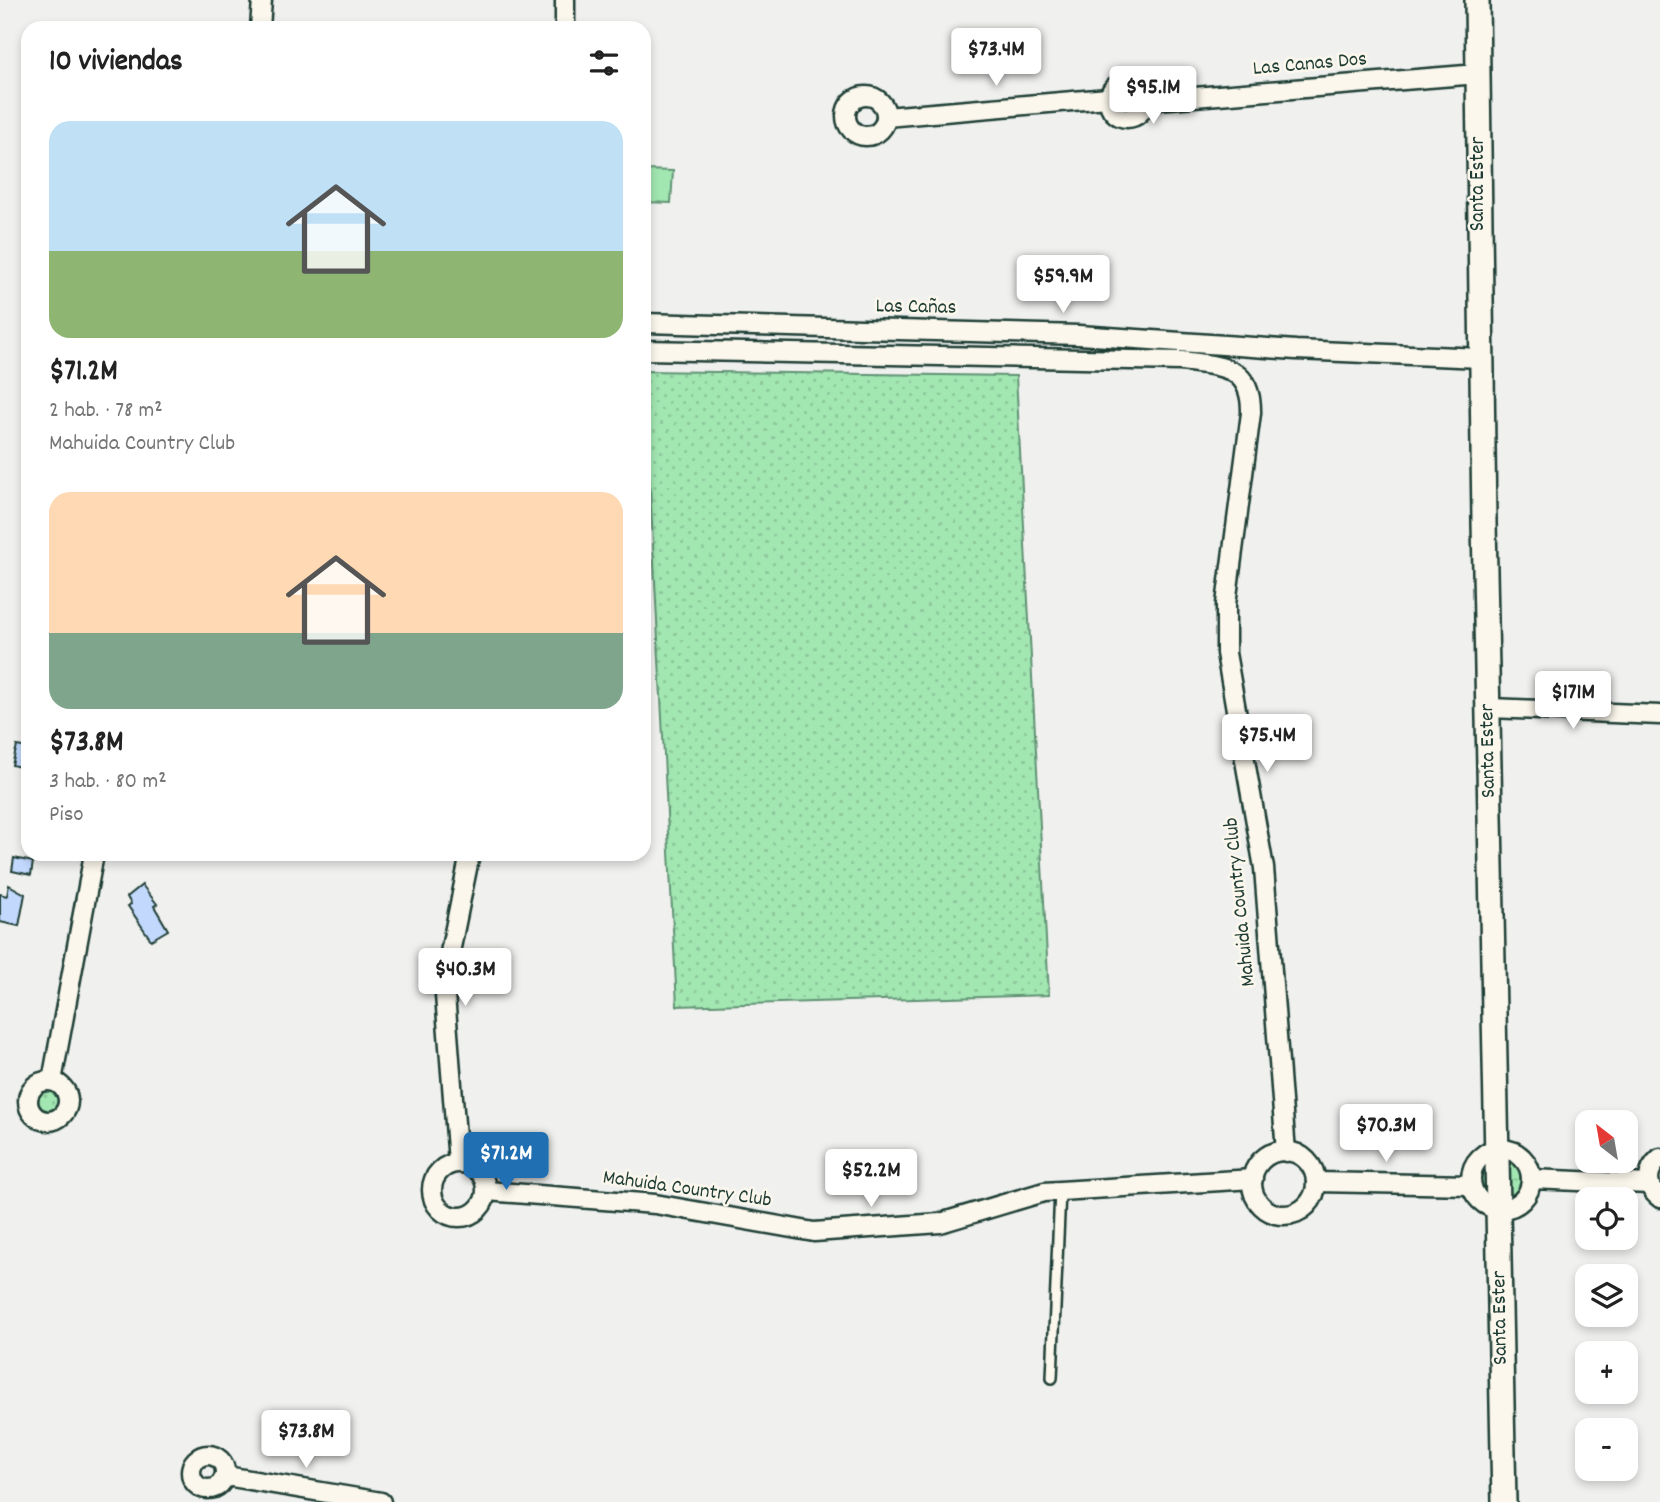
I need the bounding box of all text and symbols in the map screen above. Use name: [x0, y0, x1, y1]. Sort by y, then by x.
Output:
pin: $73.4M: [939, 28, 1053, 88]
text: $73.4M: [967, 34, 1025, 67]
text: 10 viviendas: [49, 42, 183, 85]
icon: filters: [585, 44, 623, 82]
street label: Las Canas Dos: [1252, 45, 1368, 85]
pin: $95.1M: [1096, 66, 1210, 126]
text: $95.1M: [1125, 72, 1181, 105]
street label: Santa Ester: [1464, 137, 1494, 231]
icon: home: [273, 166, 399, 292]
pin: $59.9M: [1006, 256, 1120, 315]
text: $59.9M: [1033, 261, 1093, 294]
street label: Las Cañas: [875, 292, 957, 324]
text: $71.2M: [49, 352, 118, 395]
text: 2 hab. · 78 m²: [49, 395, 163, 428]
text: Mahuida Country Club: [49, 428, 235, 461]
icon: home: [273, 537, 399, 663]
pin: $171M: [1524, 672, 1622, 731]
text: $171M: [1551, 677, 1595, 710]
street label: Santa Ester: [1473, 703, 1505, 798]
pin: $75.4M: [1210, 714, 1324, 774]
text: $75.4M: [1238, 720, 1296, 753]
text: $73.8M: [49, 723, 124, 766]
text: 3 hab. · 80 m²: [49, 766, 167, 799]
text: Piso: [49, 799, 84, 832]
street label: Mahuida Country Club: [1217, 816, 1265, 988]
pin: $40.3M: [408, 948, 522, 1008]
text: $40.3M: [434, 954, 496, 987]
pin: $70.3M: [1329, 1104, 1443, 1164]
text: $70.3M: [1356, 1110, 1416, 1143]
north arrow: [1575, 1110, 1638, 1172]
map controls: [1575, 1110, 1638, 1481]
pin: $71.2M: [449, 1132, 563, 1192]
text: $71.2M: [480, 1138, 532, 1171]
pin: $52.2M: [814, 1150, 928, 1209]
text: $52.2M: [841, 1155, 901, 1188]
street label: Mahuida Country Club: [601, 1163, 773, 1217]
button: locate: [1575, 1187, 1638, 1250]
button: layers: [1575, 1264, 1638, 1327]
street label: Santa Ester: [1485, 1270, 1517, 1365]
button: +: [1575, 1341, 1638, 1404]
pin: $73.8M: [249, 1410, 363, 1470]
text: $73.8M: [277, 1416, 335, 1449]
button: −: [1575, 1418, 1638, 1481]

